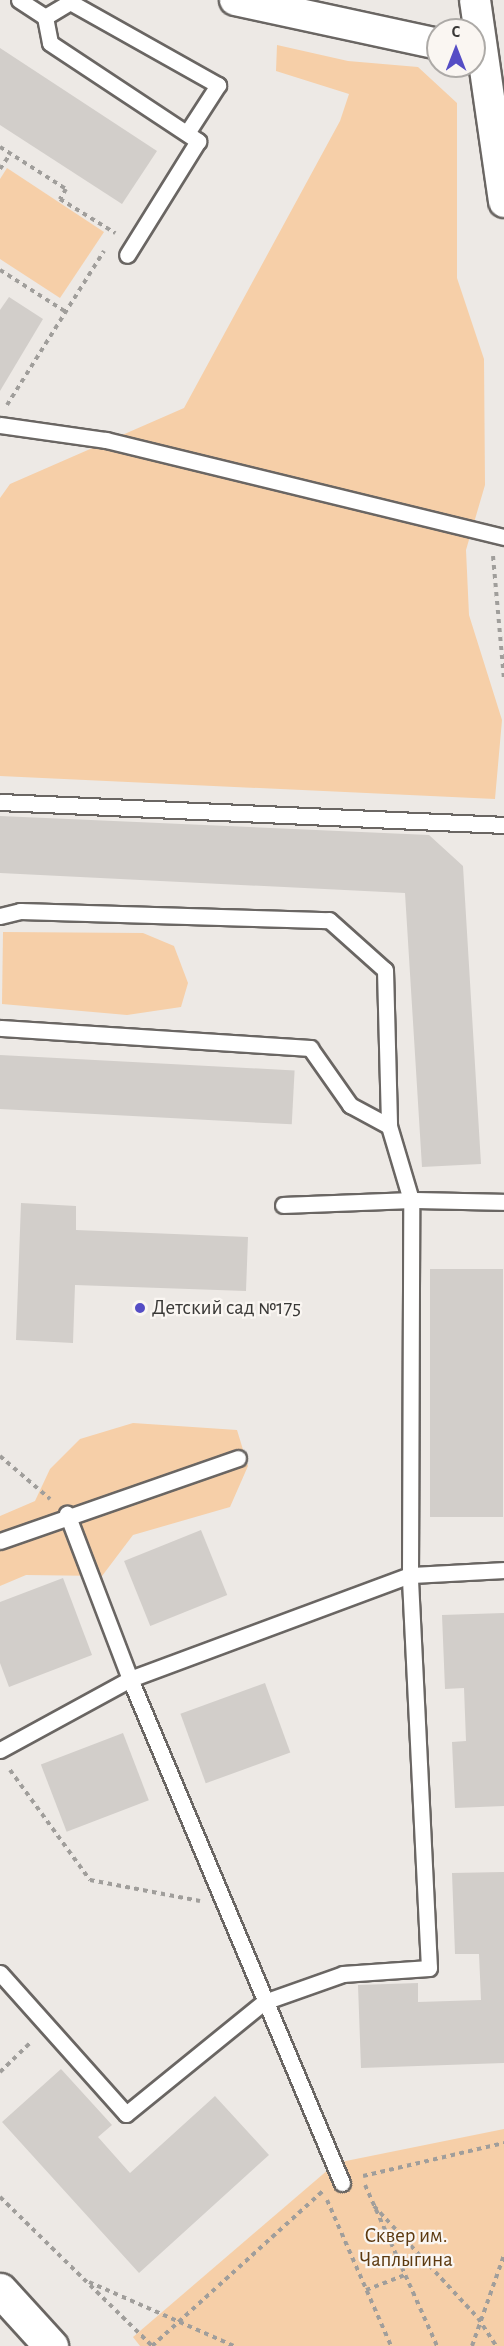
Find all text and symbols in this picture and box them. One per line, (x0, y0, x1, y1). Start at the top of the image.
north arrow (426, 18, 486, 78)
text: С (452, 24, 460, 40)
place label: Детский сад №175 (152, 1295, 301, 1321)
marker: Детский сад №175 (133, 1301, 147, 1315)
park label: Сквер им. Чаплыгина (359, 2223, 453, 2273)

